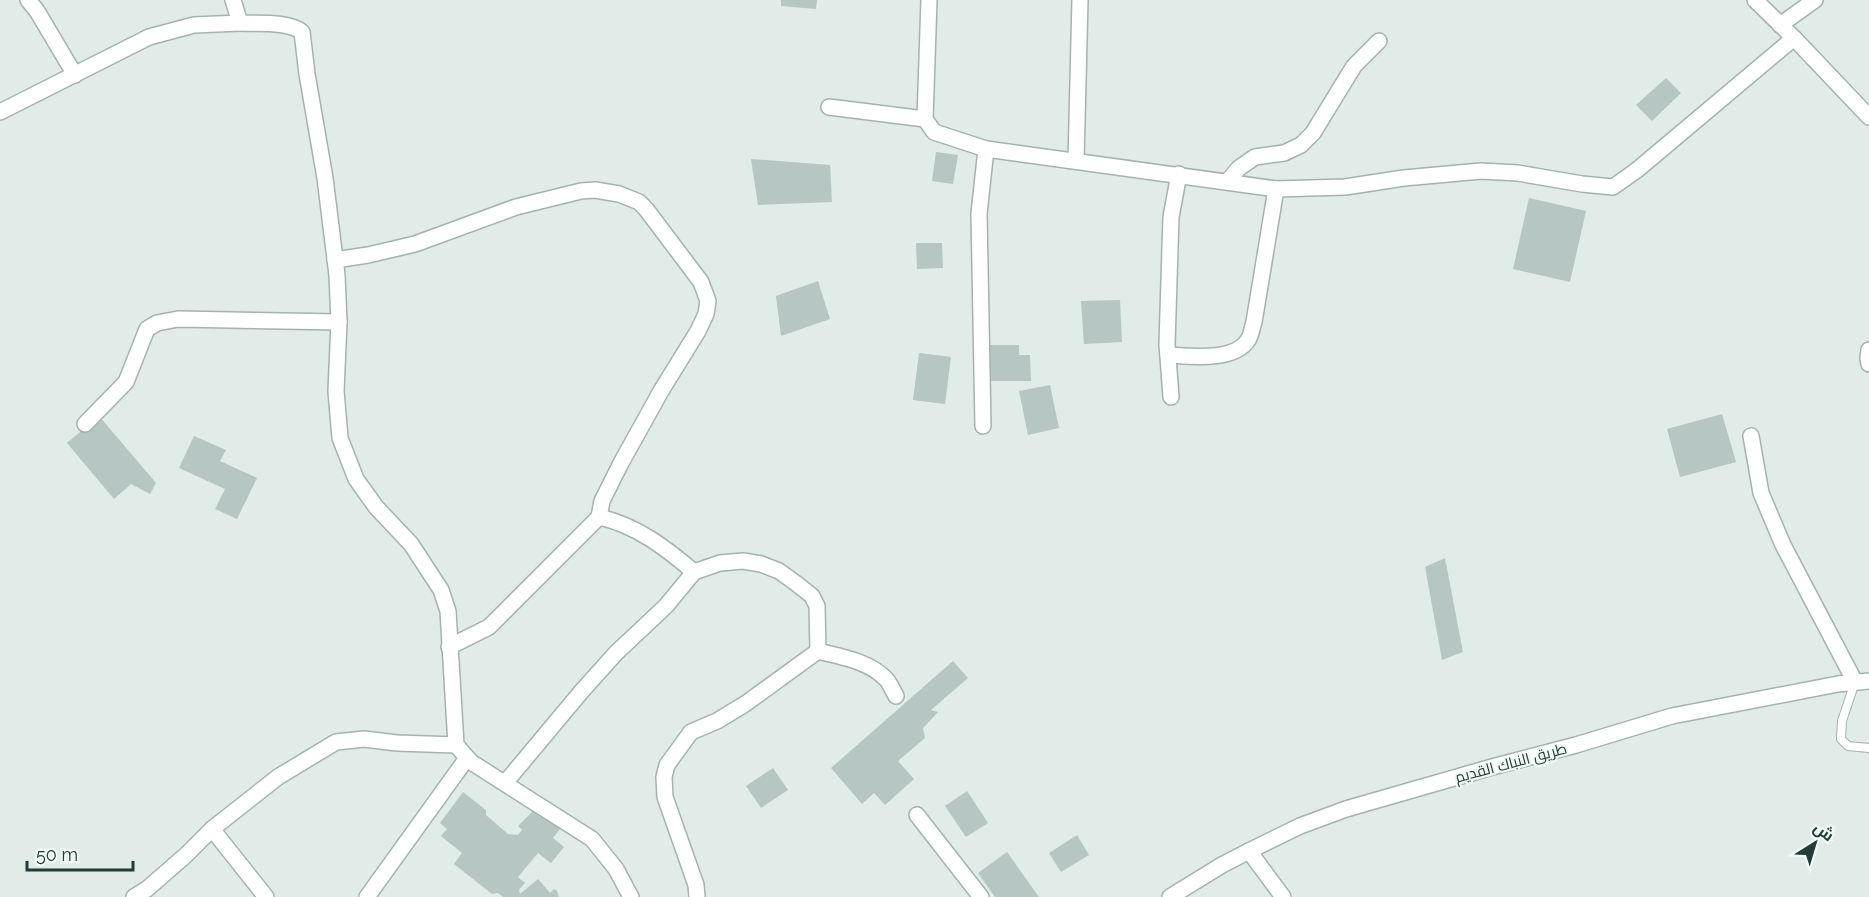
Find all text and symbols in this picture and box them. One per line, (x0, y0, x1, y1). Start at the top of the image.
street label: طريق النباك القديم (1453, 739, 1569, 788)
north arrow (1785, 813, 1845, 873)
text: ش (1810, 818, 1838, 845)
scale bar (27, 834, 134, 872)
text: 50 m (36, 844, 78, 865)

